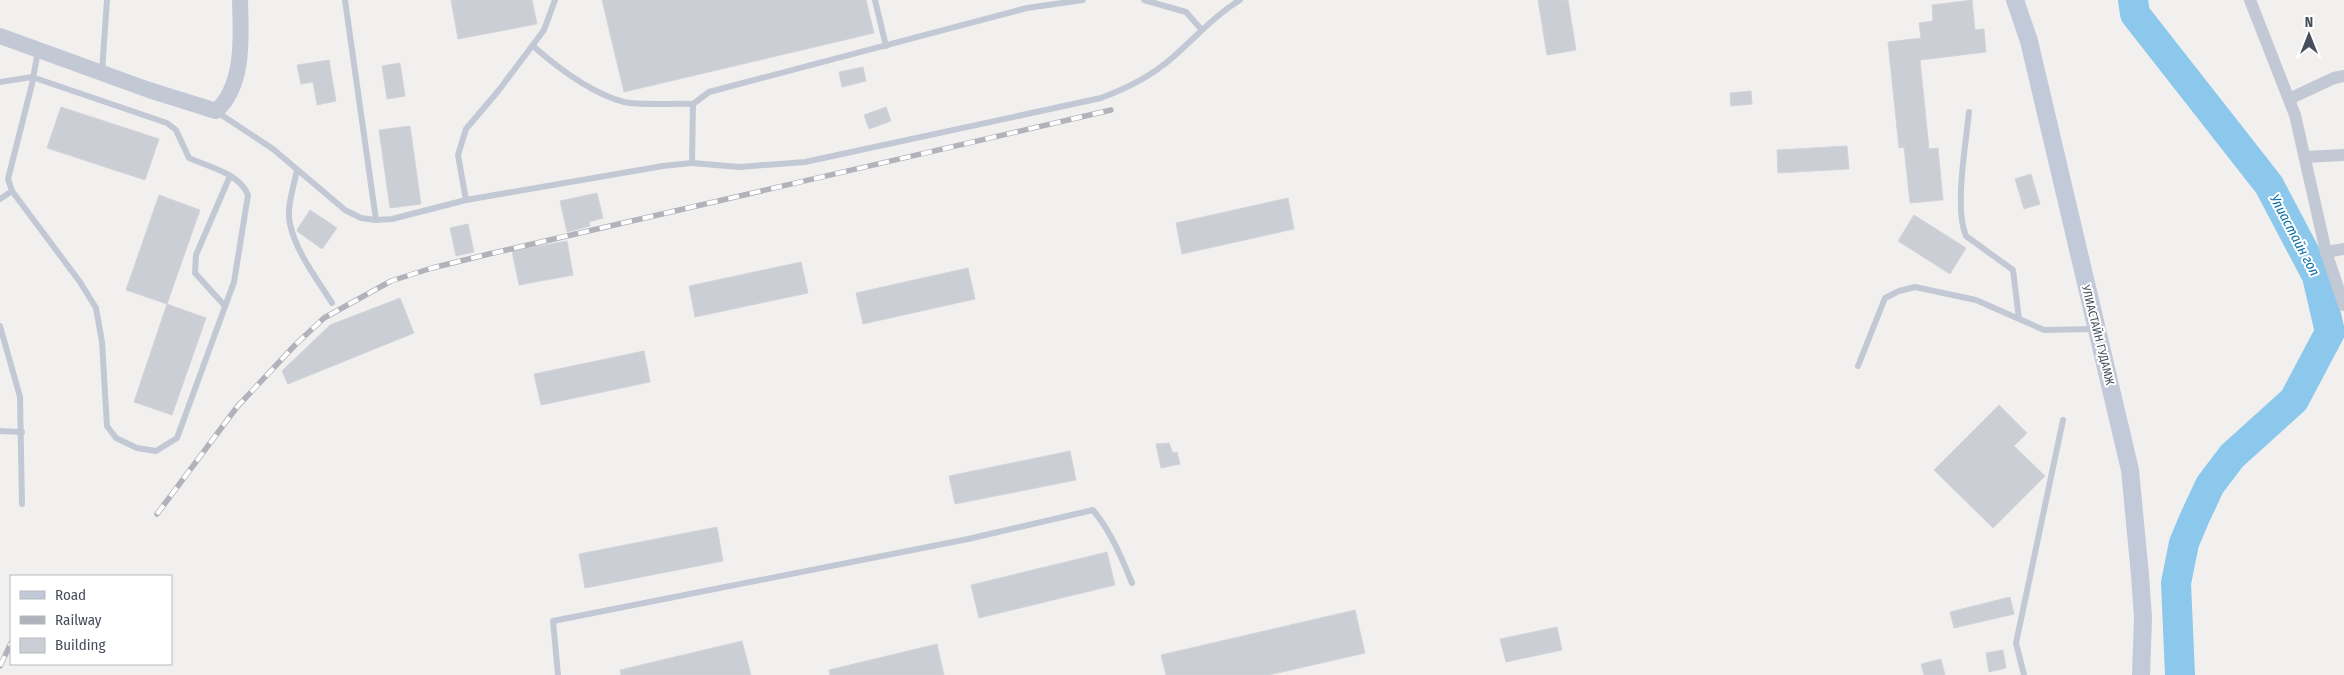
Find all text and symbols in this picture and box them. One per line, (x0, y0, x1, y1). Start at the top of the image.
north arrow (2284, 10, 2334, 60)
text: N (2305, 14, 2313, 31)
water label: Улиастайн гол (2266, 192, 2323, 279)
street label: УЛИАСТАЙН ГУДАМЖ (2079, 282, 2118, 386)
legend (10, 575, 172, 665)
text: Road (55, 586, 86, 604)
text: Railway (55, 611, 102, 629)
text: Building (55, 636, 106, 654)

